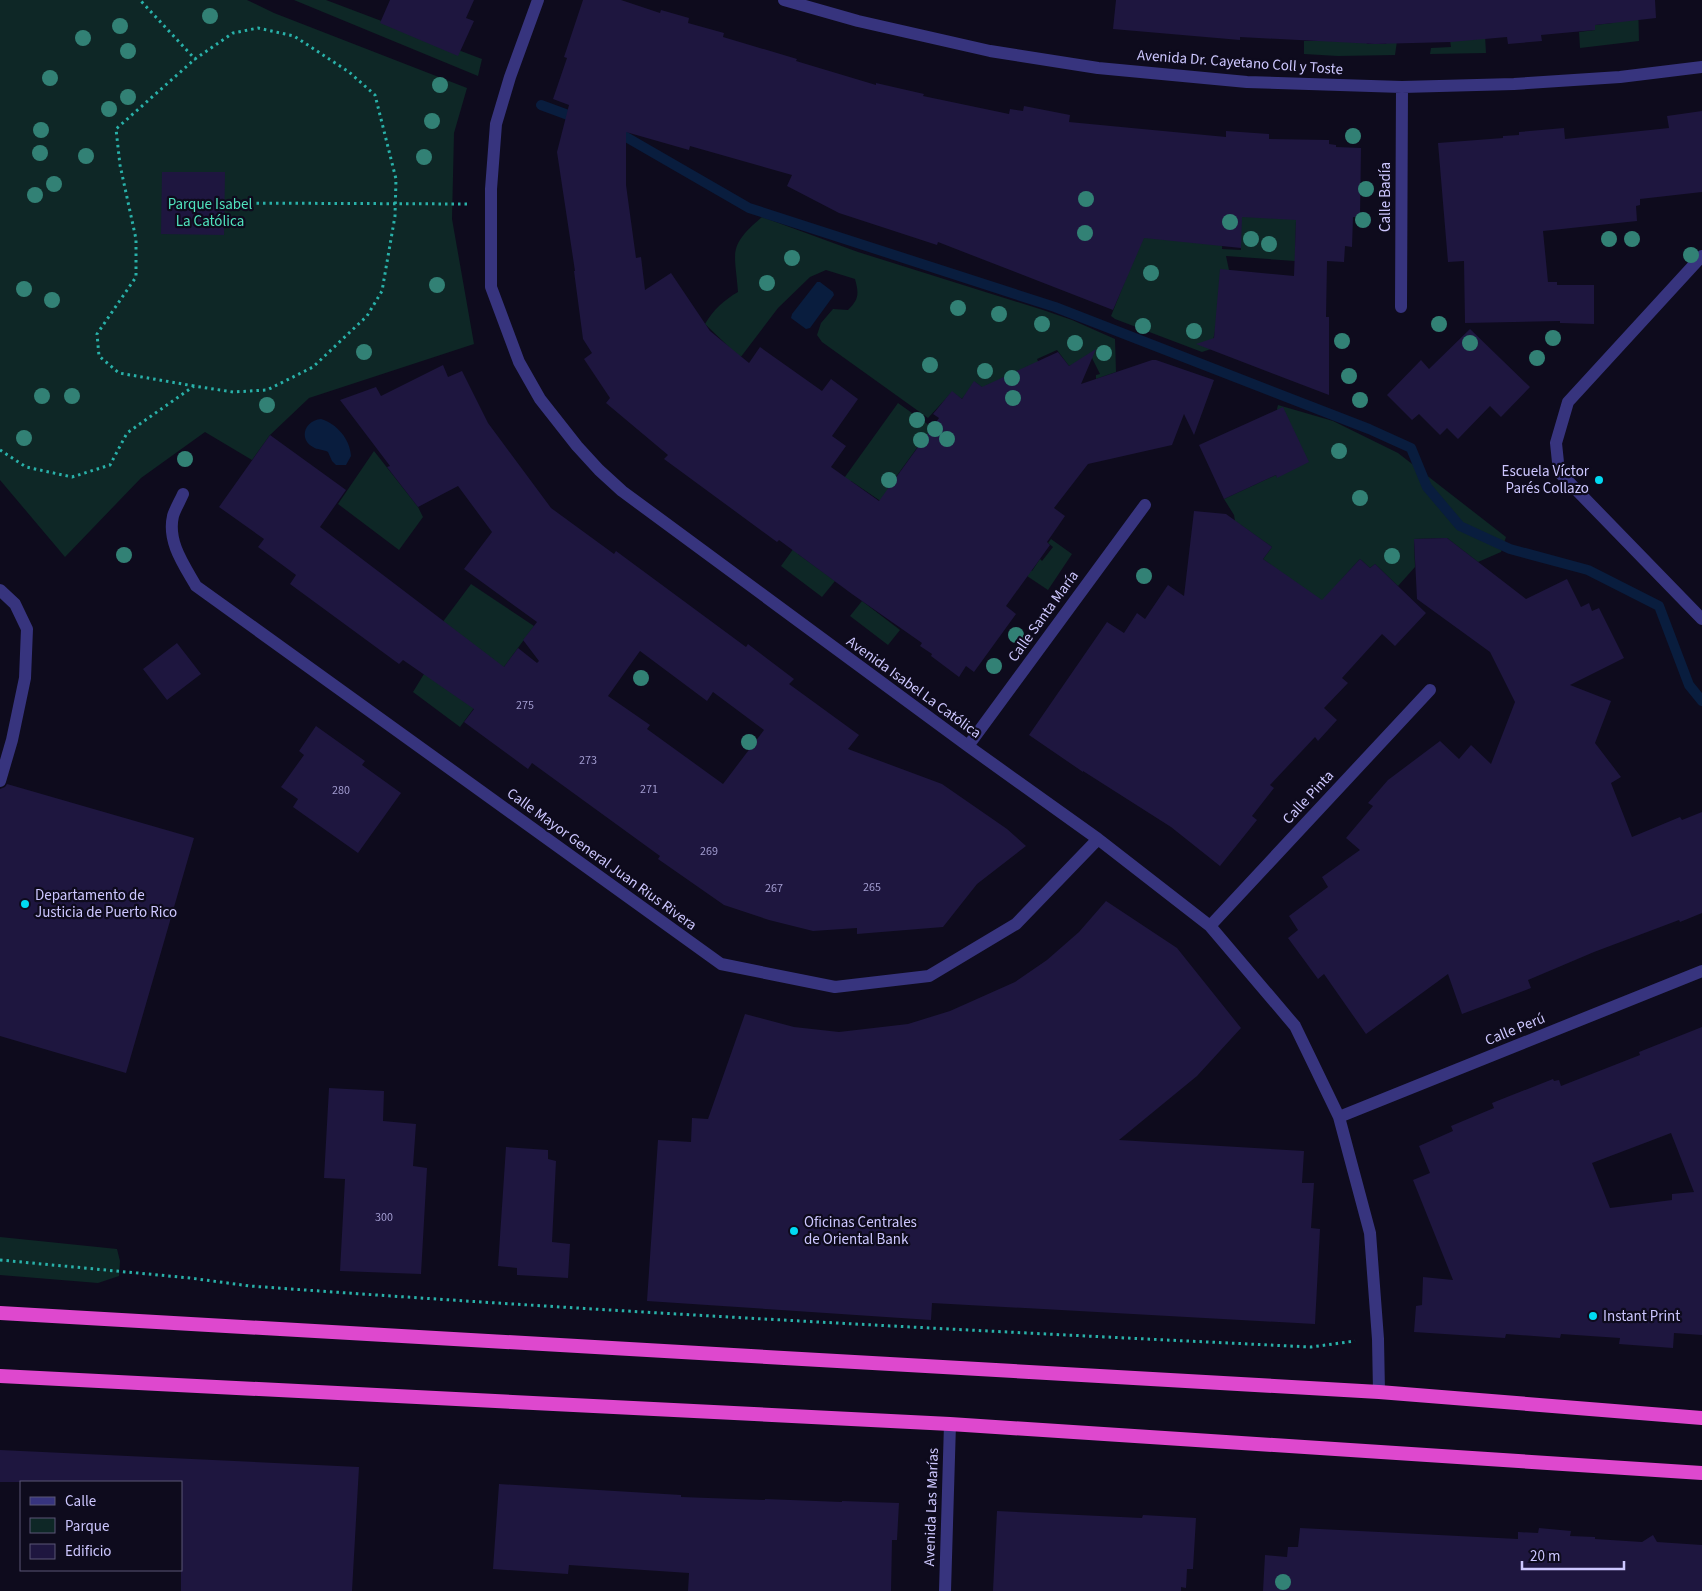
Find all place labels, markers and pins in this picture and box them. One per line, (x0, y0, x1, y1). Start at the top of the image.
place label: Escuela Víctor Parés Collazo (1501, 461, 1590, 499)
marker: Escuela Víctor Parés Collazo (1593, 474, 1605, 486)
place label: Departamento de Justicia de Puerto Rico (35, 885, 177, 923)
marker: Departamento de Justicia de Puerto Rico (19, 898, 31, 910)
place label: Oficinas Centrales de Oriental Bank (804, 1212, 917, 1250)
marker: Oficinas Centrales de Oriental Bank (788, 1225, 800, 1237)
place label: Instant Print (1603, 1306, 1680, 1327)
marker: Instant Print (1587, 1310, 1599, 1322)

